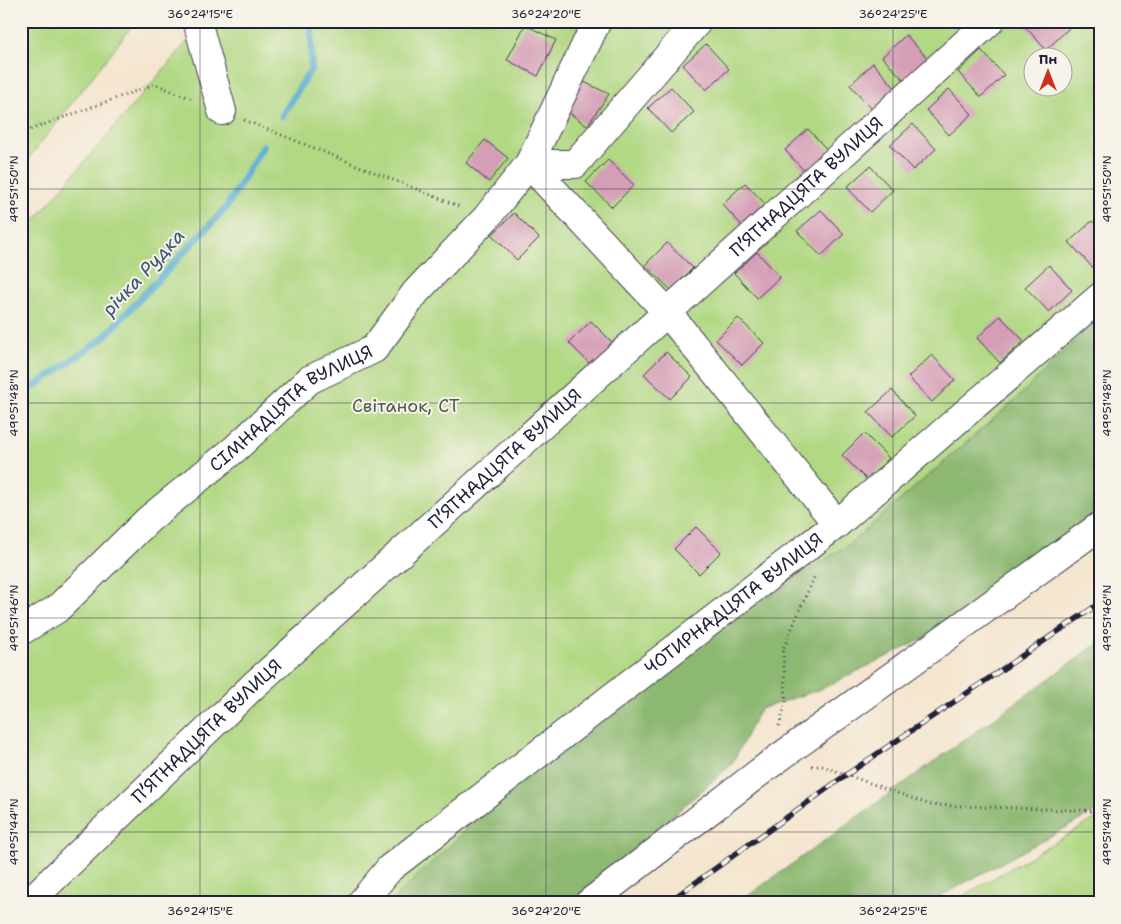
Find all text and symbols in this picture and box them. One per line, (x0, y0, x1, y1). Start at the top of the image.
text: 36°24'15"E (167, 6, 233, 22)
text: 36°24'20"E (511, 6, 581, 22)
text: 36°24'25"E (858, 6, 928, 22)
north arrow (1024, 48, 1074, 98)
text: Пн (1039, 50, 1057, 68)
street label: П’ЯТНАДЦЯТА ВУЛИЦЯ (725, 111, 888, 262)
text: 49°51'50"N (6, 155, 22, 223)
text: 49°51'50"N (1099, 155, 1115, 223)
water label: річка Рудка (96, 224, 190, 322)
street label: СІМНАДЦЯТА ВУЛИЦЯ (204, 339, 377, 477)
text: 49°51'48"N (6, 369, 22, 437)
text: 49°51'48"N (1099, 369, 1115, 437)
street label: П’ЯТНАДЦЯТА ВУЛИЦЯ (423, 383, 587, 534)
park label: Світанок, СТ (352, 394, 460, 418)
street label: ЧОТИРНАДЦЯТА ВУЛИЦЯ (640, 527, 828, 680)
text: 49°51'46"N (6, 585, 22, 651)
text: 49°51'46"N (1099, 585, 1115, 651)
street label: П’ЯТНАДЦЯТА ВУЛИЦЯ (127, 654, 287, 808)
text: 49°51'44"N (6, 798, 22, 866)
text: 49°51'44"N (1099, 798, 1115, 866)
text: 36°24'15"E (167, 903, 233, 919)
text: 36°24'20"E (511, 903, 581, 919)
text: 36°24'25"E (858, 903, 928, 919)

